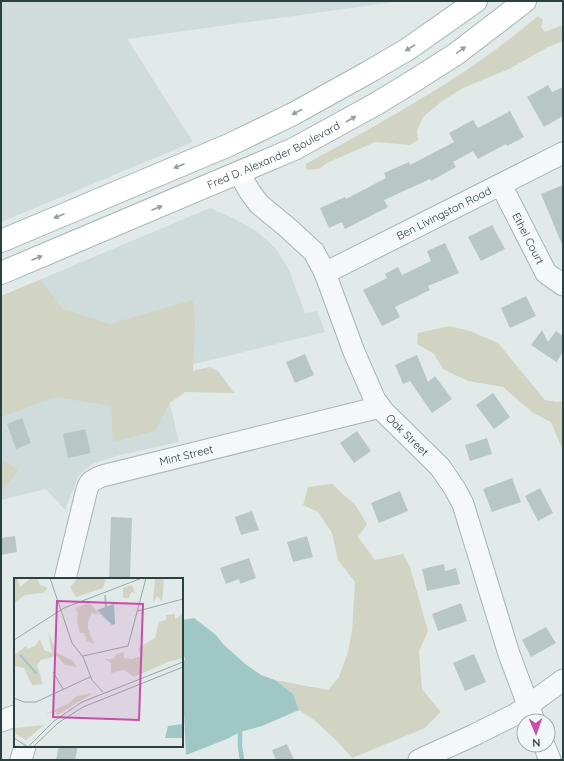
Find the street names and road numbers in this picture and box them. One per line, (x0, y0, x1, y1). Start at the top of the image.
street label: Fred D. Alexander Boulevard (205, 118, 342, 192)
street label: Ben Livingston Road (394, 183, 494, 243)
street label: Ethel Court (509, 210, 547, 267)
street label: Oak Street (383, 411, 432, 459)
street label: Mint Street (158, 442, 215, 469)

